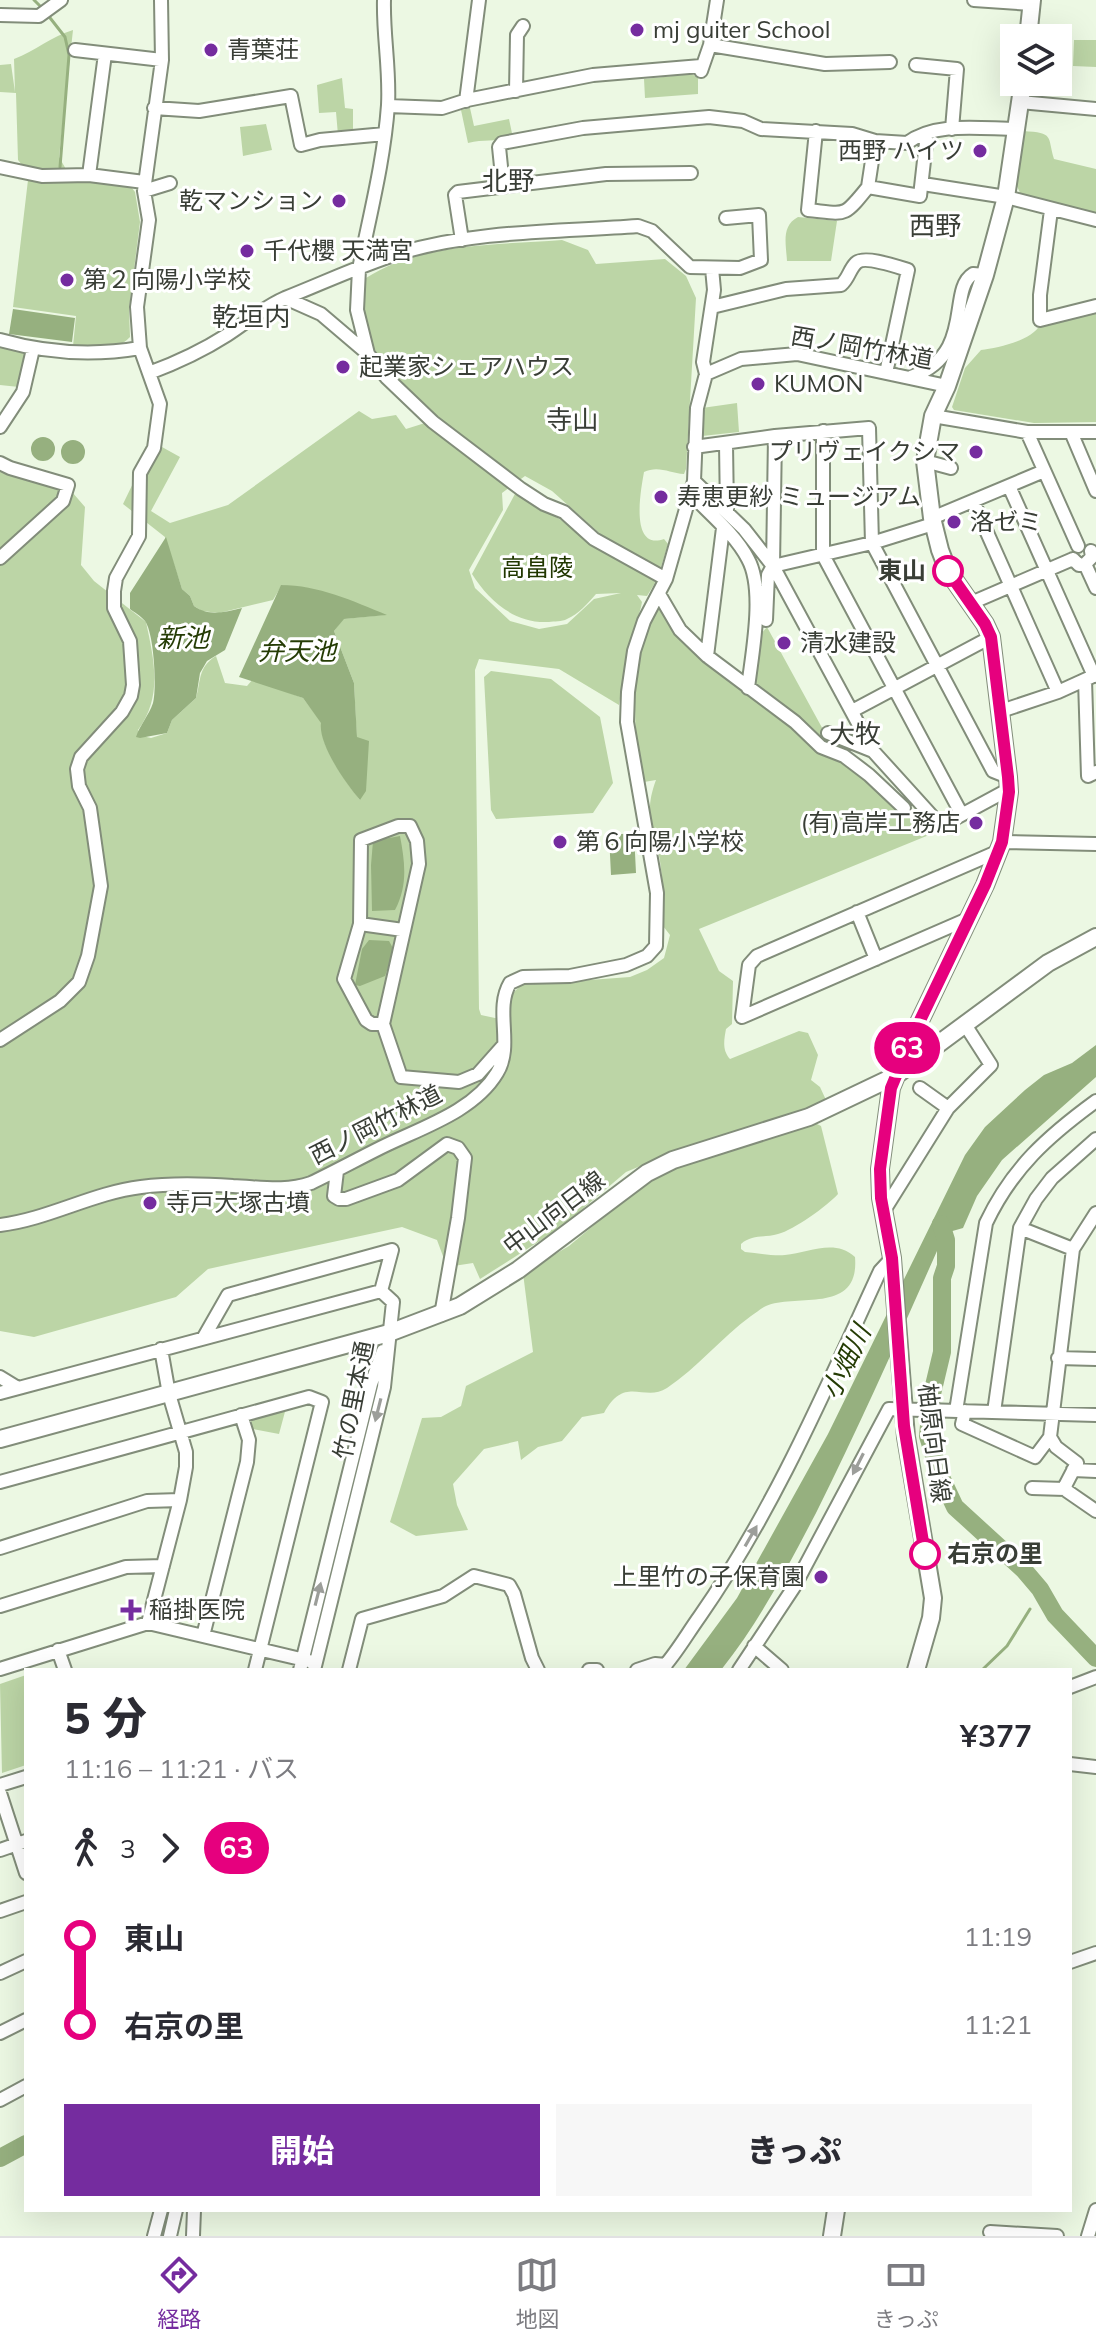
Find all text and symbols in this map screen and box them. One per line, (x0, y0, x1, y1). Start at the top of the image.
place label: mj guiter School (653, 14, 830, 44)
marker: mj guiter School (628, 21, 646, 39)
map controls (1000, 24, 1072, 96)
button: layers (1000, 24, 1072, 96)
place label: 青葉荘 (227, 34, 299, 64)
marker: 青葉荘 (202, 41, 220, 59)
place label: 西野 ハイツ (838, 135, 964, 165)
marker: 西野 ハイツ (971, 142, 989, 160)
district label: 北野 (482, 164, 534, 197)
place label: 乾マンション (179, 185, 323, 215)
marker: 乾マンション (330, 192, 348, 210)
district label: 西野 (909, 209, 961, 242)
place label: 千代櫻 天満宮 (263, 235, 413, 265)
marker: 千代櫻 天満宮 (238, 242, 256, 260)
place label: 第２向陽小学校 (83, 264, 251, 294)
marker: 第２向陽小学校 (58, 271, 76, 289)
district label: 乾垣内 (212, 300, 290, 333)
street label: 西ノ岡竹林道 (789, 320, 936, 374)
place label: 起業家シェアハウス (359, 351, 574, 381)
marker: 起業家シェアハウス (334, 358, 352, 376)
place label: KUMON (774, 368, 864, 398)
marker: KUMON (749, 375, 767, 393)
district label: 寺山 (546, 403, 598, 436)
place label: プリヴェイクシマ (768, 436, 960, 466)
marker: プリヴェイクシマ (967, 443, 985, 461)
place label: 寿恵更紗 ミュージアム (677, 481, 921, 511)
marker: 寿恵更紗 ミュージアム (652, 488, 670, 506)
place label: 洛ゼミ (970, 506, 1042, 536)
marker: 洛ゼミ (945, 513, 963, 531)
park label: 高畠陵 (501, 552, 573, 582)
place label: 東山 (878, 555, 926, 585)
marker: 東山 (933, 556, 963, 586)
water label: 新池 (157, 621, 212, 654)
place label: 清水建設 (800, 627, 896, 657)
water label: 弁天池 (258, 634, 339, 667)
marker: 清水建設 (775, 634, 793, 652)
district label: 大牧 (829, 717, 881, 750)
place label: (有)高岸工務店 (801, 807, 960, 837)
marker: (有)高岸工務店 (967, 814, 985, 832)
place label: 第６向陽小学校 (576, 826, 744, 856)
marker: 第６向陽小学校 (551, 833, 569, 851)
line badge: 63 (871, 1022, 943, 1074)
text: 63 (890, 1030, 924, 1065)
street label: 西ノ岡竹林道 (305, 1078, 447, 1170)
street label: 中山向日線 (496, 1164, 610, 1260)
place label: 寺戸大塚古墳 (166, 1187, 310, 1217)
marker: 寺戸大塚古墳 (141, 1194, 159, 1212)
water label: 小畑川 (814, 1317, 879, 1404)
street label: 竹の里本通 (327, 1338, 379, 1462)
street label: 柚原向日線 (913, 1381, 957, 1504)
one-way arrow (371, 1398, 384, 1423)
one-way arrow (851, 1453, 864, 1476)
one-way arrow (744, 1525, 758, 1547)
place label: 右京の里 (947, 1538, 1043, 1568)
marker: 右京の里 (910, 1539, 940, 1569)
place label: 上里竹の子保育園 (613, 1561, 805, 1591)
marker: 上里竹の子保育園 (812, 1568, 830, 1586)
one-way arrow (313, 1582, 325, 1607)
place label: 稲掛医院 (149, 1594, 245, 1624)
marker: 稲掛医院 (120, 1599, 142, 1621)
text: 5 分 (64, 1690, 147, 1745)
text: ¥377 (960, 1717, 1032, 1755)
text: 11:16 – 11:21 · バス (64, 1752, 299, 1785)
icon: walk (64, 1826, 108, 1870)
icon: forward (148, 1826, 192, 1870)
text: 63 (220, 1830, 253, 1865)
text: 3 (120, 1832, 136, 1865)
text: 東山 (124, 1919, 184, 1957)
text: 11:19 (964, 1920, 1032, 1953)
text: 右京の里 (124, 2007, 244, 2045)
text: 11:21 (964, 2008, 1032, 2041)
button: 開始 (64, 2104, 540, 2196)
button: きっぷ (556, 2104, 1032, 2196)
tab: 経路 (157, 2253, 201, 2333)
tab: 地図 (515, 2253, 559, 2333)
tab: きっぷ (874, 2253, 939, 2333)

